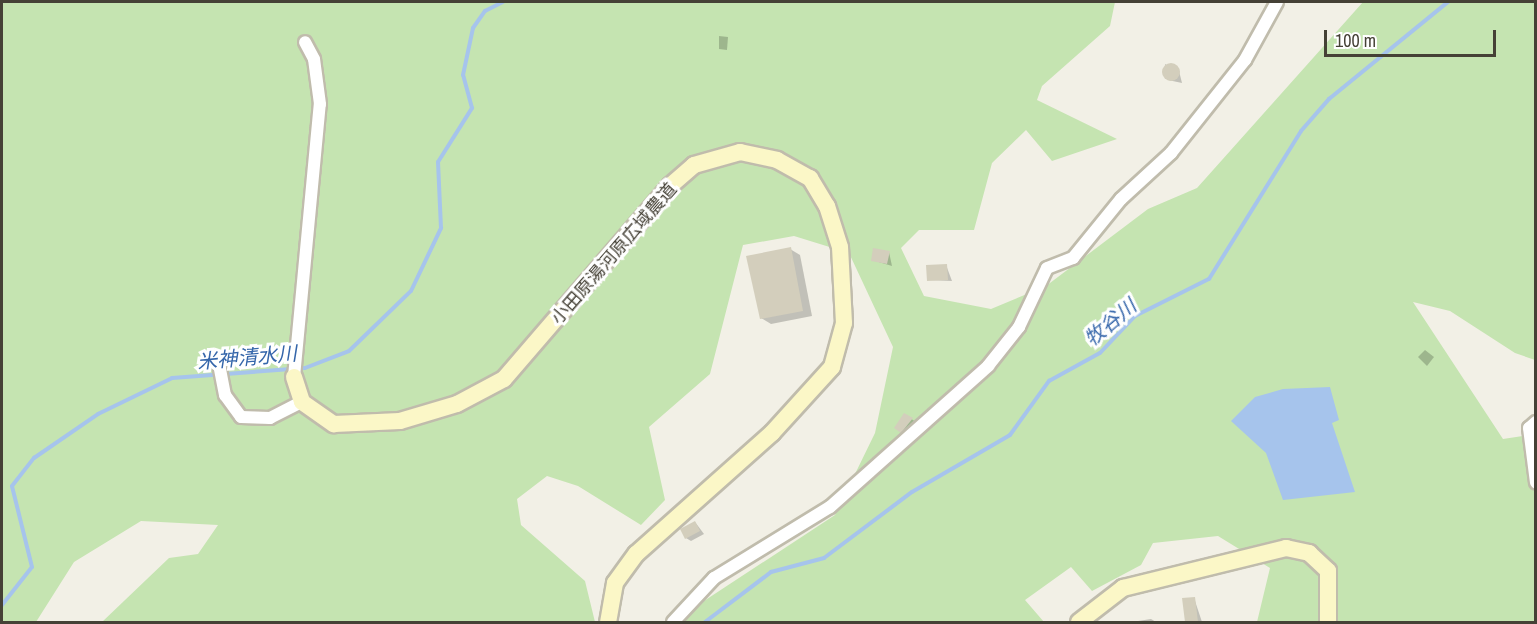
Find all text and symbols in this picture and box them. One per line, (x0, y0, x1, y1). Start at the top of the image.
scale bar (1327, 18, 1500, 56)
text: 100 m (1335, 28, 1376, 53)
street label: 小田原湯河原広域農道 (547, 179, 681, 329)
water label: 牧谷川 (1079, 294, 1141, 350)
water label: 米神清水川 (196, 341, 298, 373)

